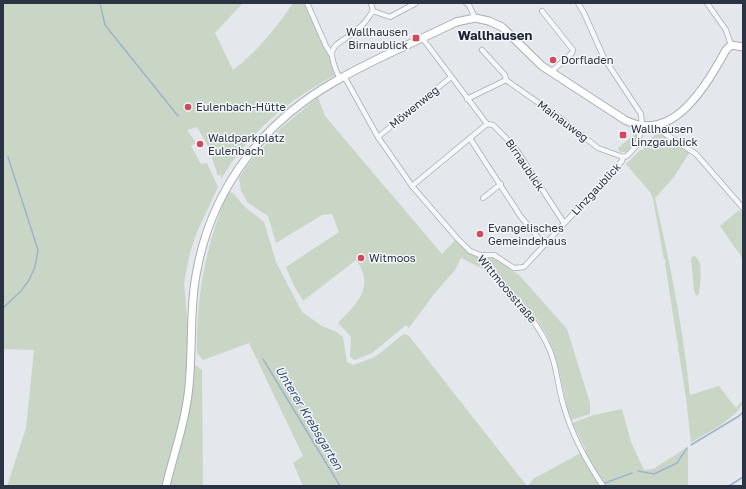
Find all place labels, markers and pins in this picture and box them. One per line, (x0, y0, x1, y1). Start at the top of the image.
place label: Wallhausen Birnaublick (346, 25, 408, 51)
marker: Wallhausen Birnaublick (411, 33, 421, 43)
place label: Dorfladen (561, 53, 613, 66)
marker: Dorfladen (548, 55, 558, 65)
place label: Eulenbach-Hütte (196, 100, 286, 113)
marker: Eulenbach-Hütte (183, 102, 193, 112)
place label: Wallhausen Linzgaublick (631, 122, 698, 148)
marker: Wallhausen Linzgaublick (618, 130, 628, 140)
place label: Waldparkplatz Eulenbach (208, 131, 285, 157)
marker: Waldparkplatz Eulenbach (195, 139, 205, 149)
place label: Evangelisches Gemeindehaus (488, 221, 567, 247)
marker: Evangelisches Gemeindehaus (475, 229, 485, 239)
place label: Witmoos (369, 251, 416, 264)
marker: Witmoos (356, 253, 366, 263)

